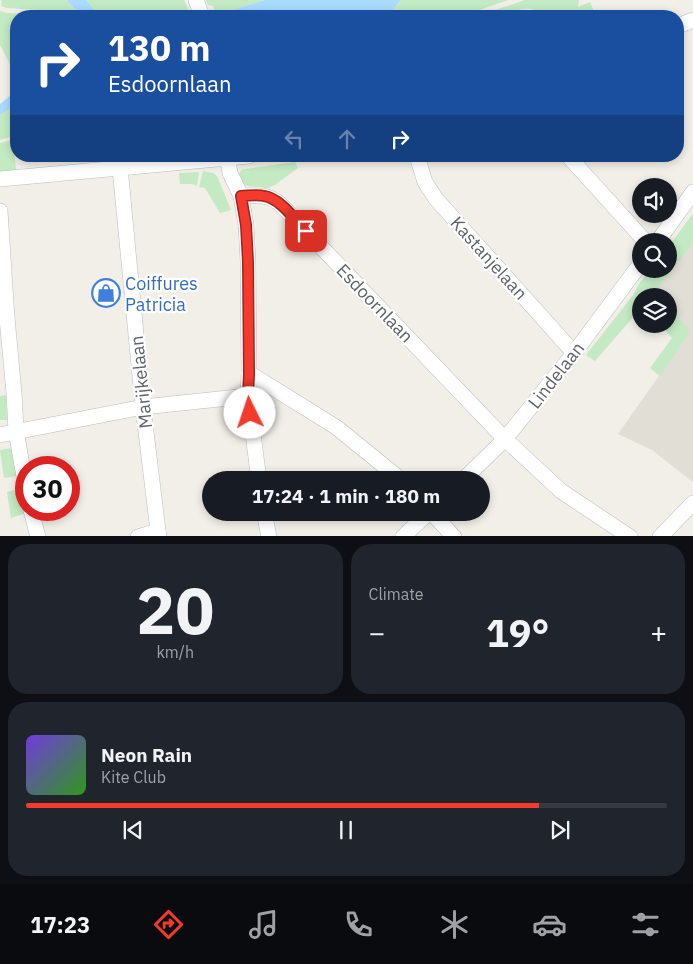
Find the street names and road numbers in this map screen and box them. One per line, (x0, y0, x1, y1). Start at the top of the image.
street label: Kastanjelaan (446, 212, 532, 304)
street label: Esdoornlaan (332, 259, 418, 347)
street label: Marijkelaan (125, 334, 157, 430)
street label: Lindelaan (523, 337, 589, 413)

